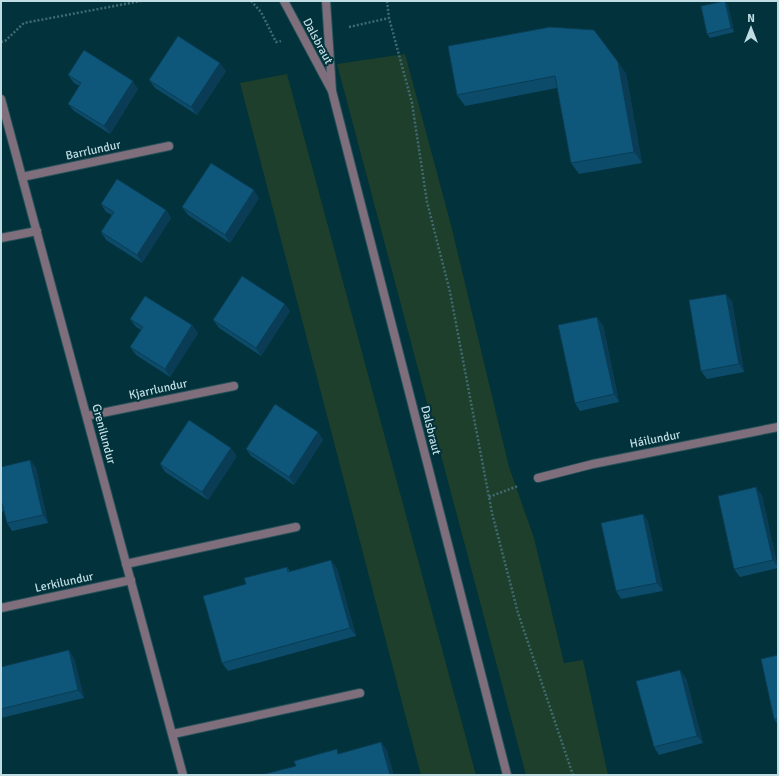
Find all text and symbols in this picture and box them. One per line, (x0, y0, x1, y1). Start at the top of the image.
north arrow (731, 8, 771, 48)
text: N (747, 12, 755, 25)
street label: Dalsbraut (299, 16, 336, 67)
street label: Barrlundur (64, 137, 123, 164)
street label: Kjarrlundur (128, 376, 189, 403)
street label: Grenilundur (88, 402, 119, 466)
street label: Dalsbraut (417, 404, 444, 456)
street label: Háilundur (628, 427, 682, 452)
street label: Lerkilundur (33, 569, 95, 596)

